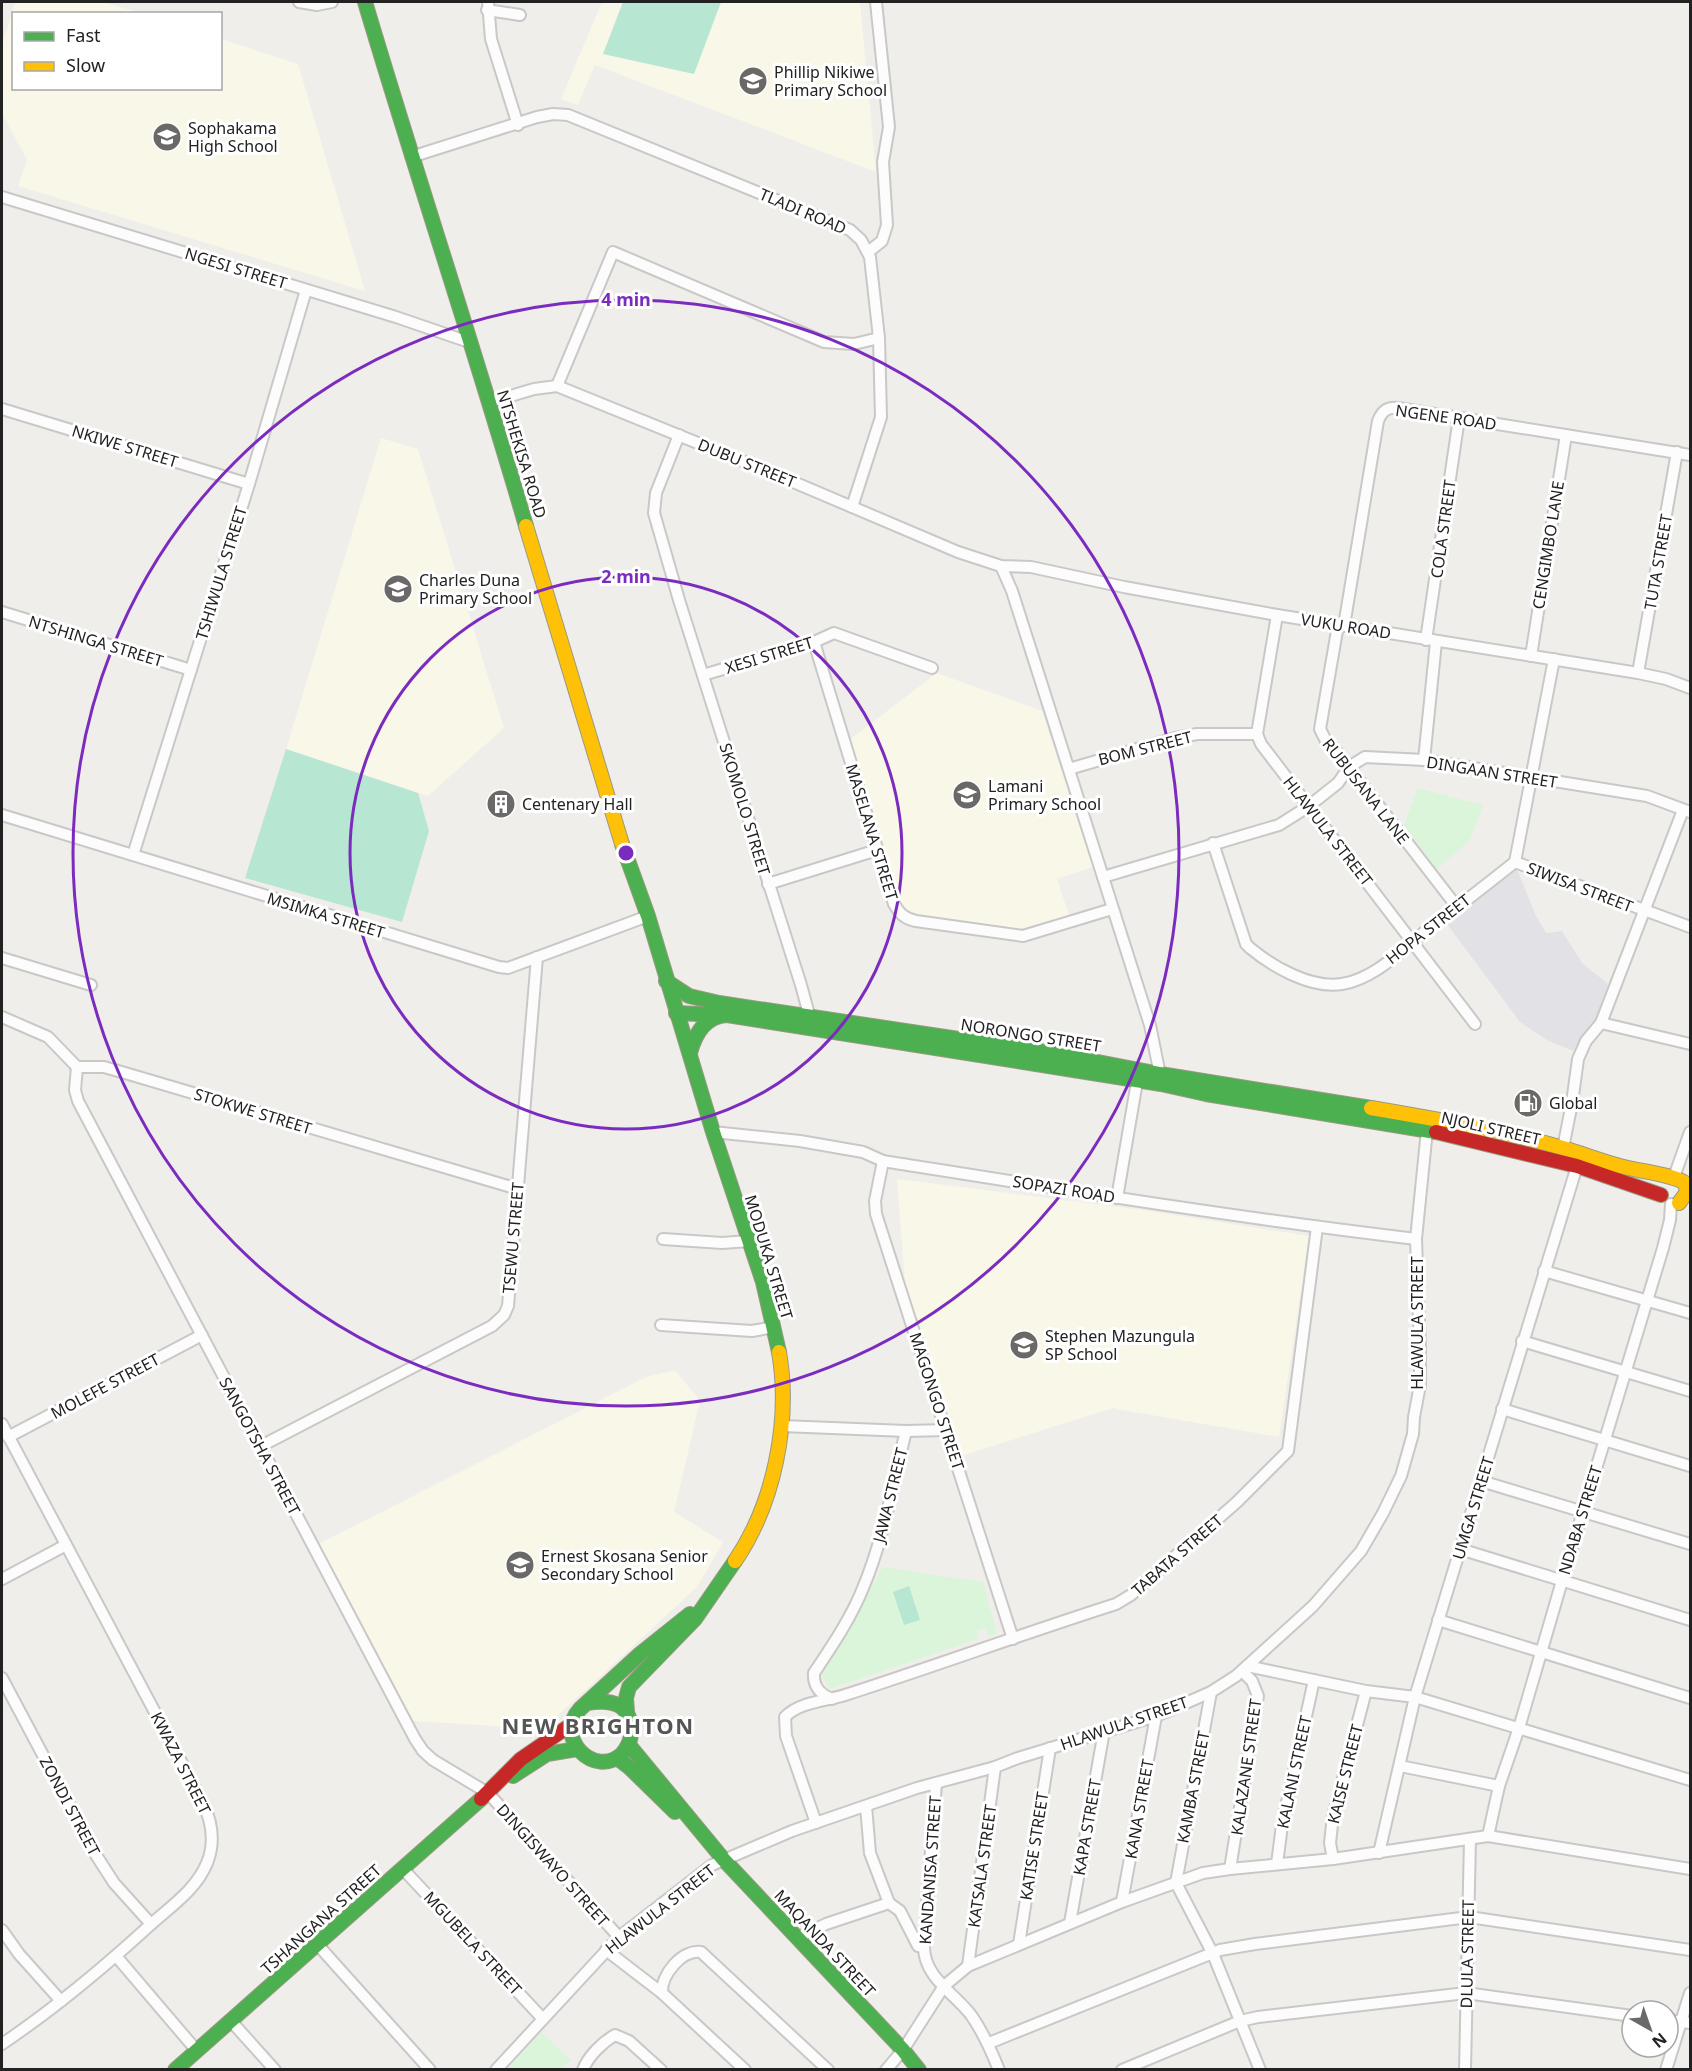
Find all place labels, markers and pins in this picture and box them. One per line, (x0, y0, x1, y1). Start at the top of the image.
place label: Phillip Nikiwe Primary School (774, 61, 887, 101)
school or university icon: Phillip Nikiwe Primary School (737, 65, 769, 97)
place label: Sophakama High School (188, 117, 278, 157)
school or university icon: Sophakama High School (151, 121, 183, 153)
place label: Charles Duna Primary School (419, 569, 532, 609)
school or university icon: Charles Duna Primary School (382, 573, 414, 605)
place label: Lamani Primary School (988, 775, 1101, 815)
school or university icon: Lamani Primary School (951, 779, 983, 811)
building icon: Centenary Hall (485, 788, 517, 820)
place label: Centenary Hall (522, 793, 633, 815)
centre of rings (616, 843, 636, 863)
fuel station icon: Global (1512, 1087, 1544, 1119)
place label: Global (1549, 1092, 1597, 1114)
place label: Stephen Mazungula SP School (1045, 1325, 1195, 1365)
school or university icon: Stephen Mazungula SP School (1008, 1329, 1040, 1361)
place label: Ernest Skosana Senior Secondary School (541, 1545, 708, 1585)
school or university icon: Ernest Skosana Senior Secondary School (504, 1549, 536, 1581)

